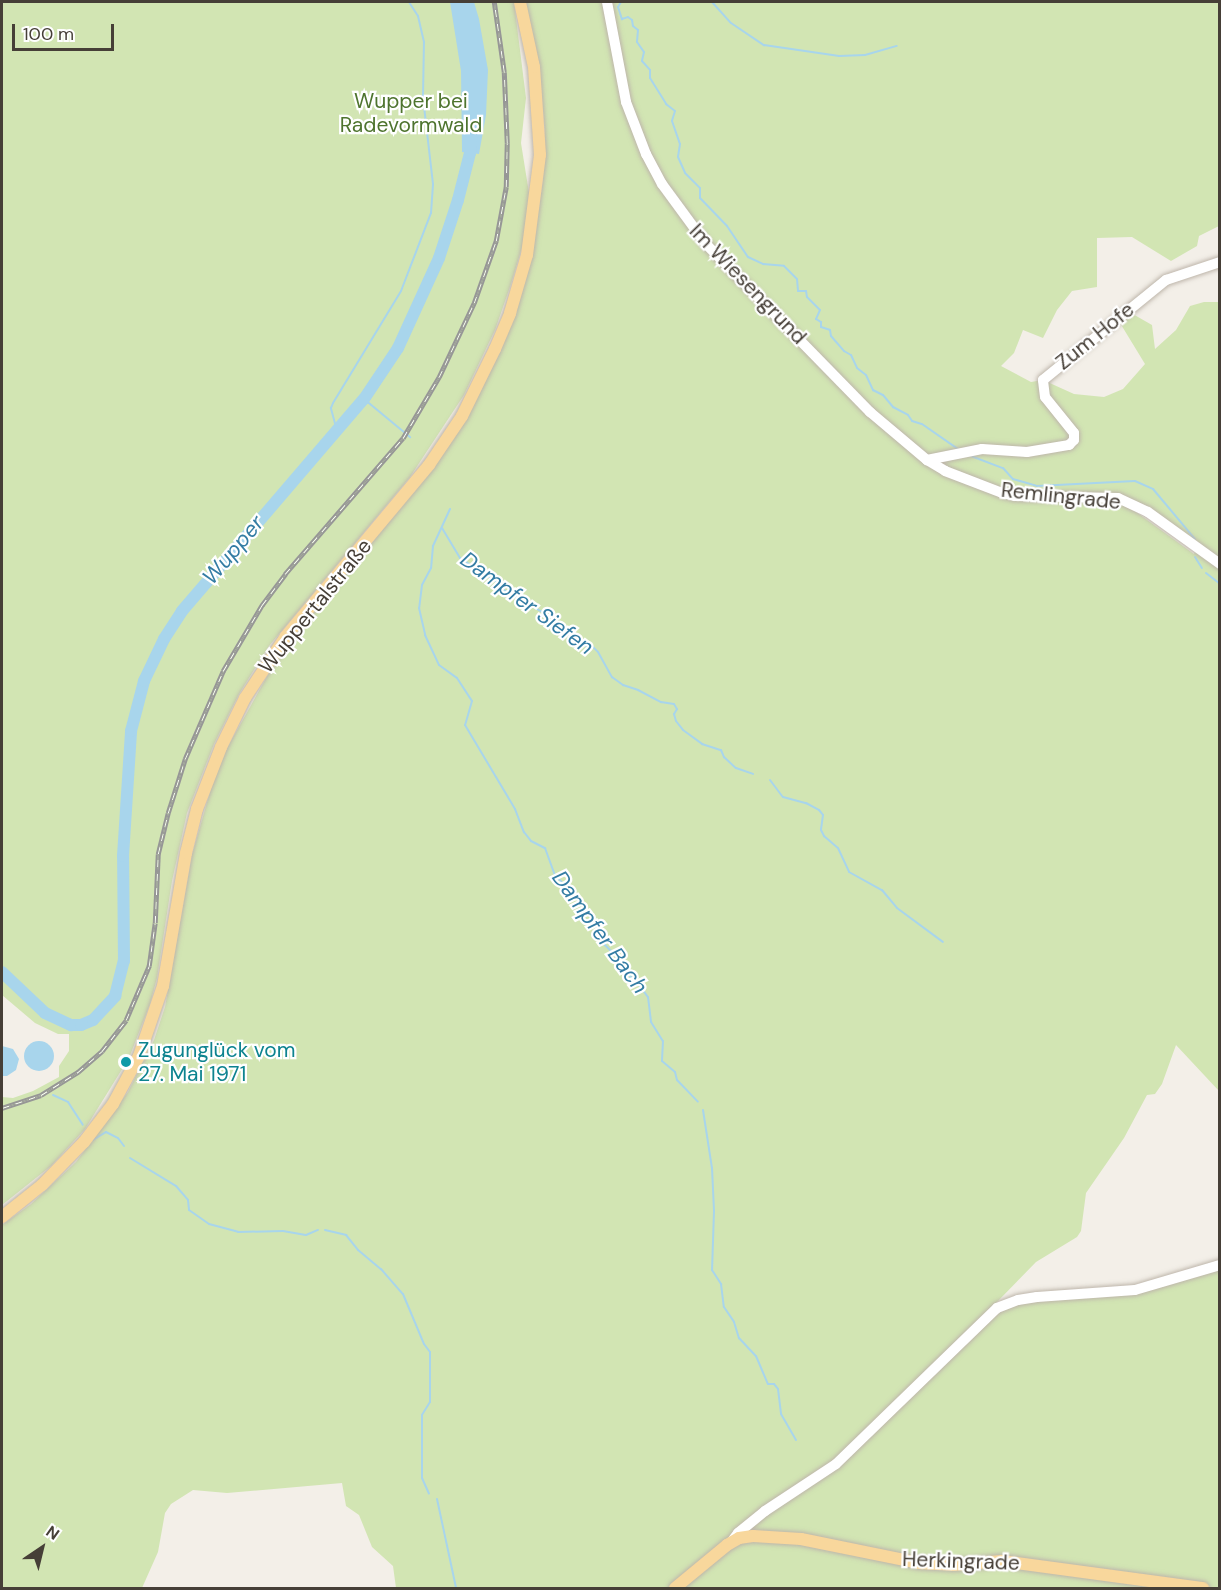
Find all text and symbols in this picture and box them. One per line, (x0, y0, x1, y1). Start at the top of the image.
scale bar (15, 12, 117, 50)
text: 100 m (23, 22, 74, 46)
park label: Wupper bei Radevormwald (340, 88, 482, 138)
street label: Im Wiesengrund (684, 219, 812, 349)
street label: Zum Hofe (1051, 297, 1139, 375)
street label: Remlingrade (1000, 477, 1122, 515)
water label: Wupper (197, 510, 269, 590)
street label: Wuppertalstraße (253, 534, 377, 678)
water label: Dampfer Siefen (455, 546, 599, 660)
water label: Dampfer Bach (547, 865, 653, 999)
place label: Zugunglück vom 27. Mai 1971 (138, 1037, 296, 1087)
marker: Zugunglück vom 27. Mai 1971 (119, 1055, 133, 1069)
north arrow (12, 1518, 72, 1578)
text: N (42, 1521, 63, 1545)
street label: Herkingrade (902, 1546, 1020, 1576)

